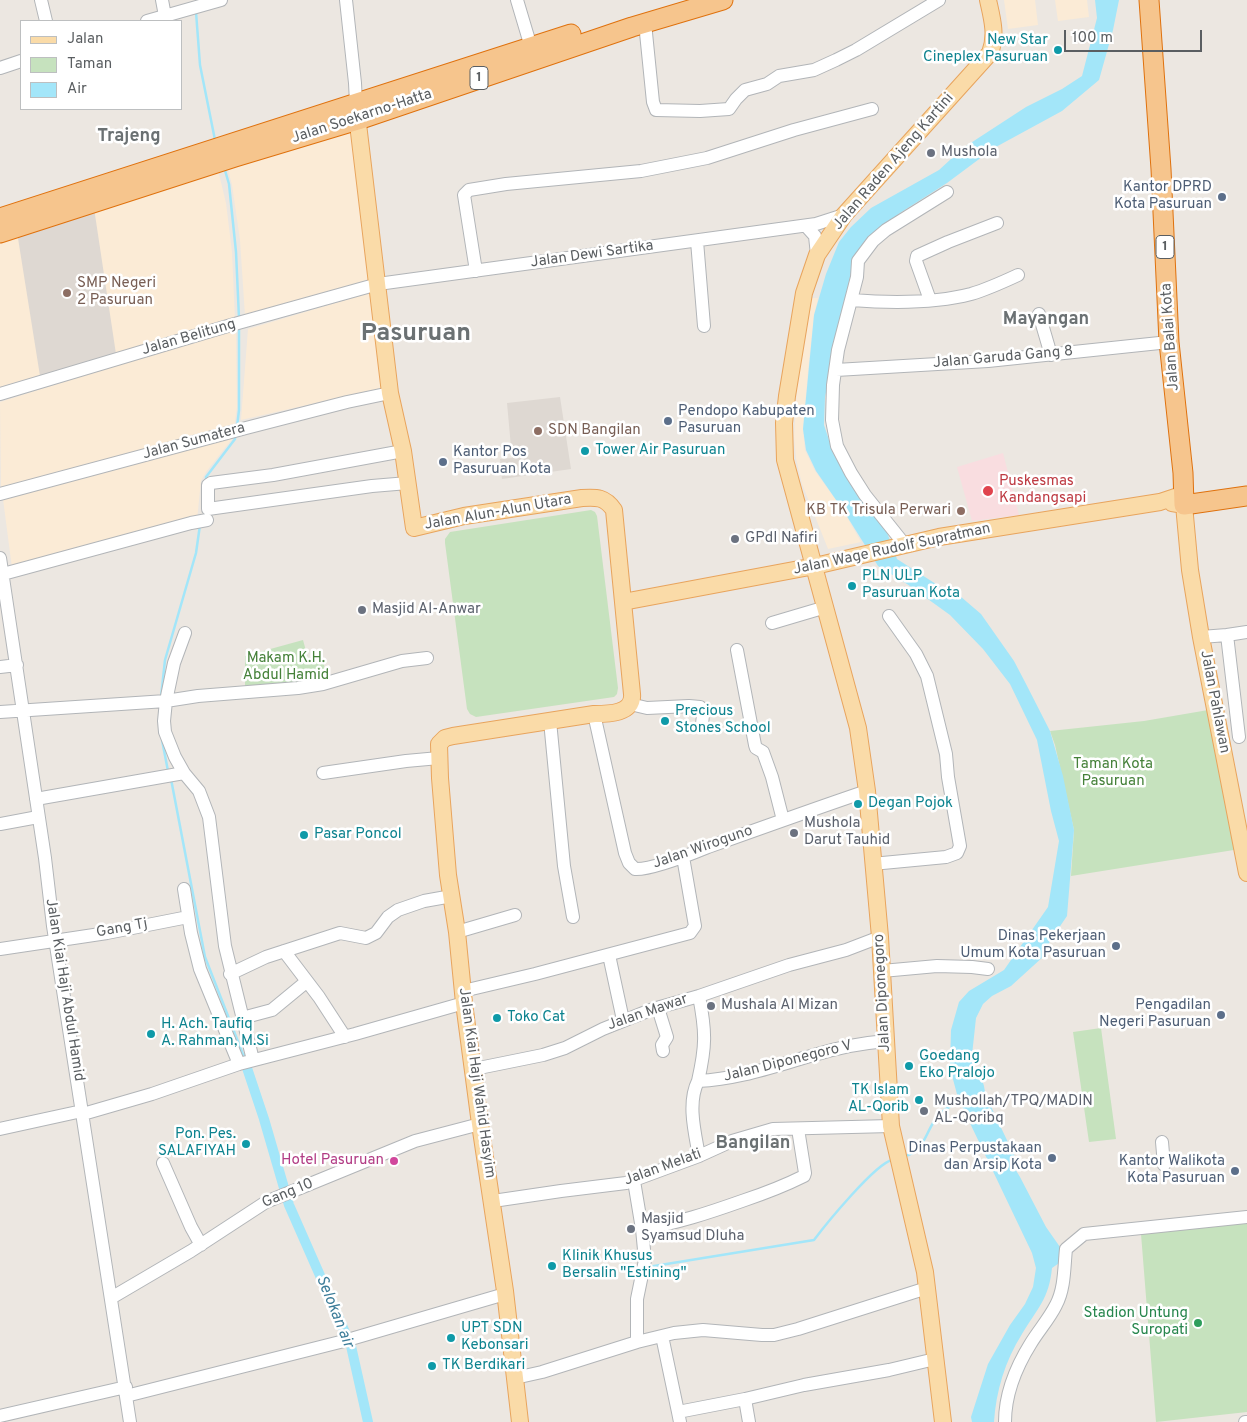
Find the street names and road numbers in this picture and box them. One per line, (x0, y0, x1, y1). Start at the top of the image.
road number: 1 (470, 66, 488, 90)
street label: Jalan Soekarno-Hatta (290, 86, 434, 148)
street label: Jalan Raden Ajeng Kartini (830, 90, 958, 234)
road number: 1 (1156, 236, 1174, 258)
street label: Jalan Dewi Sartika (529, 237, 655, 273)
street label: Jalan Balai Kota (1158, 282, 1184, 392)
street label: Jalan Belitung (140, 316, 238, 360)
street label: Jalan Garuda Gang 8 (932, 343, 1074, 373)
street label: Jalan Sumatera (141, 420, 247, 464)
street label: Jalan Alun-Alun Utara (423, 491, 573, 535)
street label: Jalan Wage Rudolf Supratman (792, 520, 992, 580)
street label: Jalan Pahlawan (1195, 649, 1233, 755)
street label: Jalan Wiroguno (651, 822, 755, 874)
street label: Jalan Kiai Haji Abdul Hamid (41, 897, 87, 1083)
street label: Gang Tj (95, 916, 149, 942)
street label: Jalan Diponegoro (871, 933, 895, 1053)
street label: Jalan Kiai Haji Wahid Hasyim (454, 987, 498, 1179)
street label: Jalan Mawar (605, 991, 691, 1035)
street label: Jalan Diponegoro V (722, 1037, 854, 1087)
street label: Jalan Melati (622, 1146, 704, 1190)
street label: Gang 10 (260, 1175, 316, 1213)

